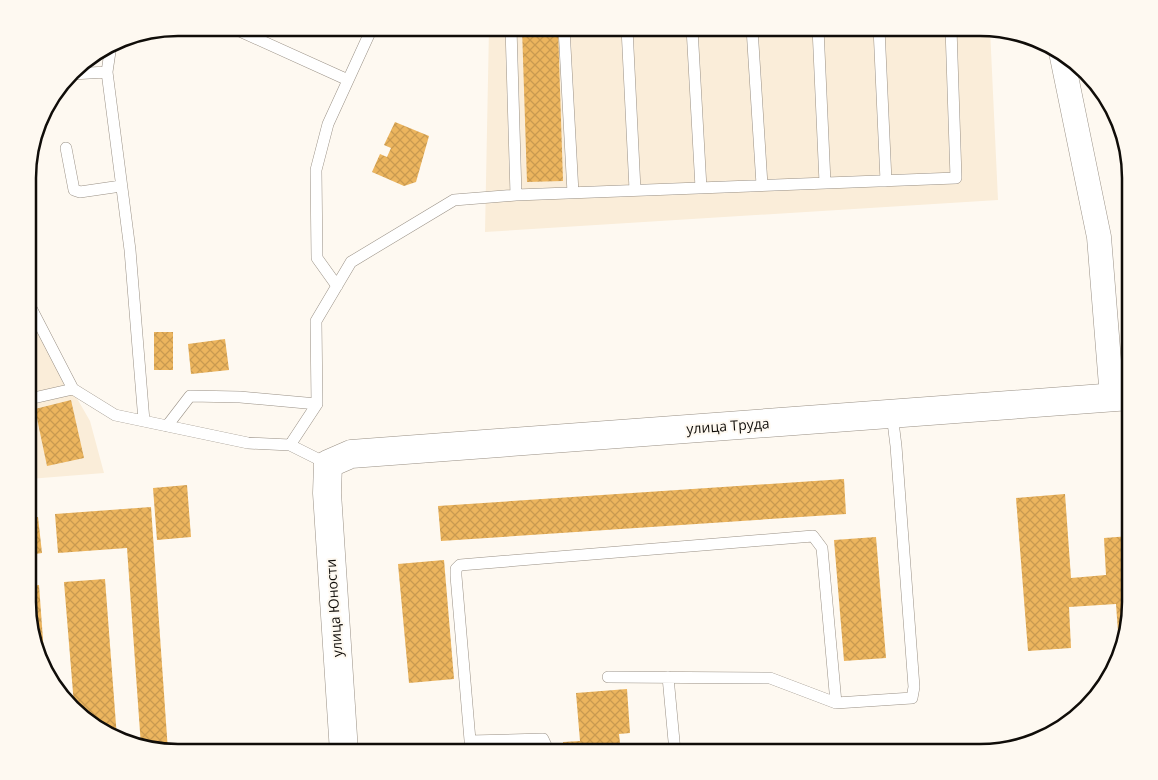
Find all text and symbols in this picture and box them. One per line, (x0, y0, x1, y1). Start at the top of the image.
street label: улица Труда (686, 413, 770, 438)
street label: улица Юности (321, 558, 346, 658)

